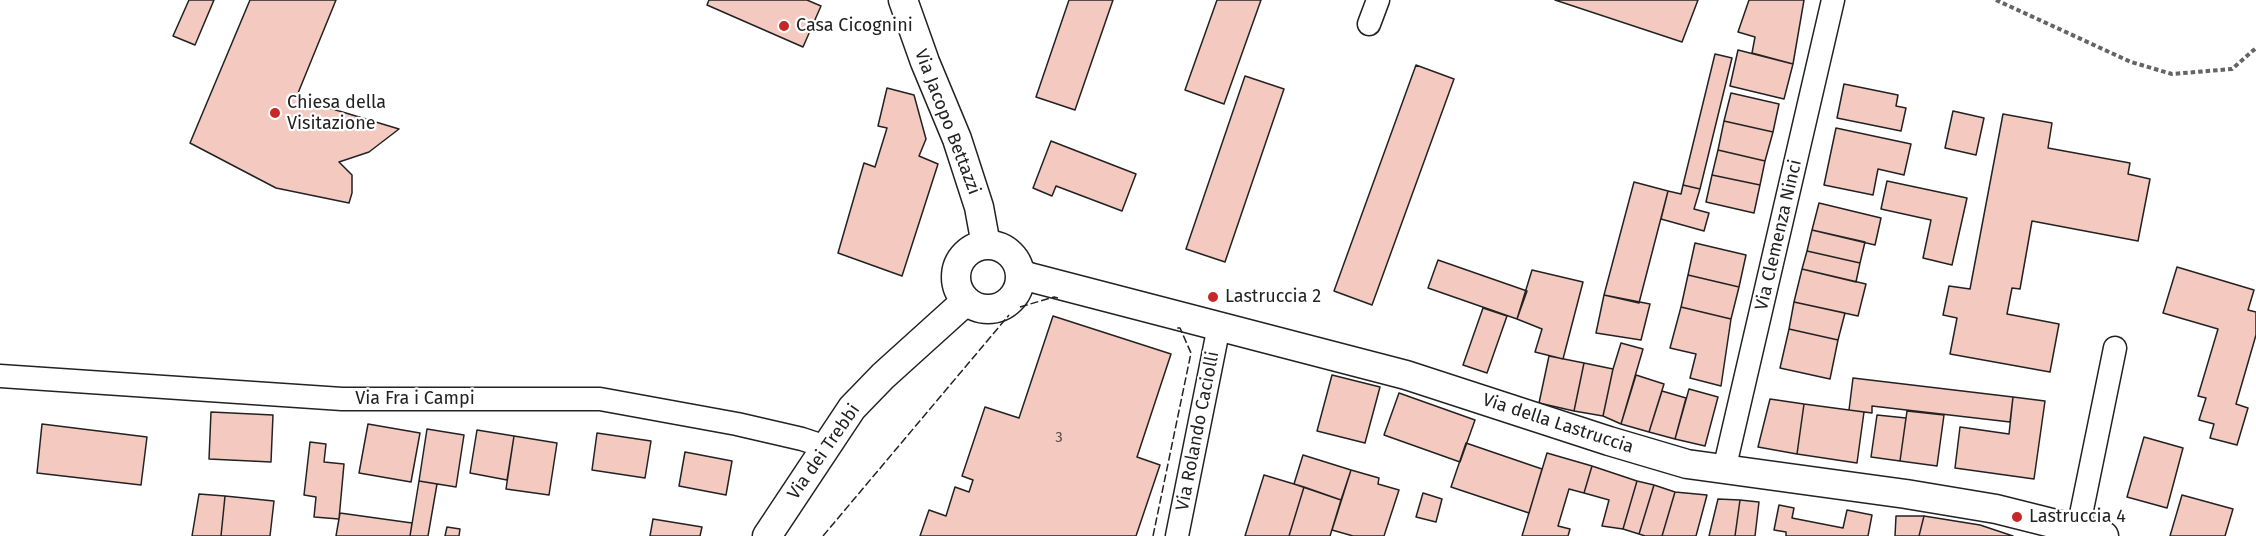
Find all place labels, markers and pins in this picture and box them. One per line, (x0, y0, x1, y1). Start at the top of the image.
place label: Casa Cicognini (796, 15, 913, 37)
marker: Casa Cicognini (777, 19, 791, 33)
place label: Chiesa della Visitazione (287, 92, 386, 134)
marker: Chiesa della Visitazione (268, 106, 282, 120)
place label: Lastruccia 2 (1225, 286, 1321, 308)
marker: Lastruccia 2 (1206, 290, 1220, 304)
place label: Lastruccia 4 (2029, 506, 2126, 528)
marker: Lastruccia 4 (2010, 510, 2024, 524)

